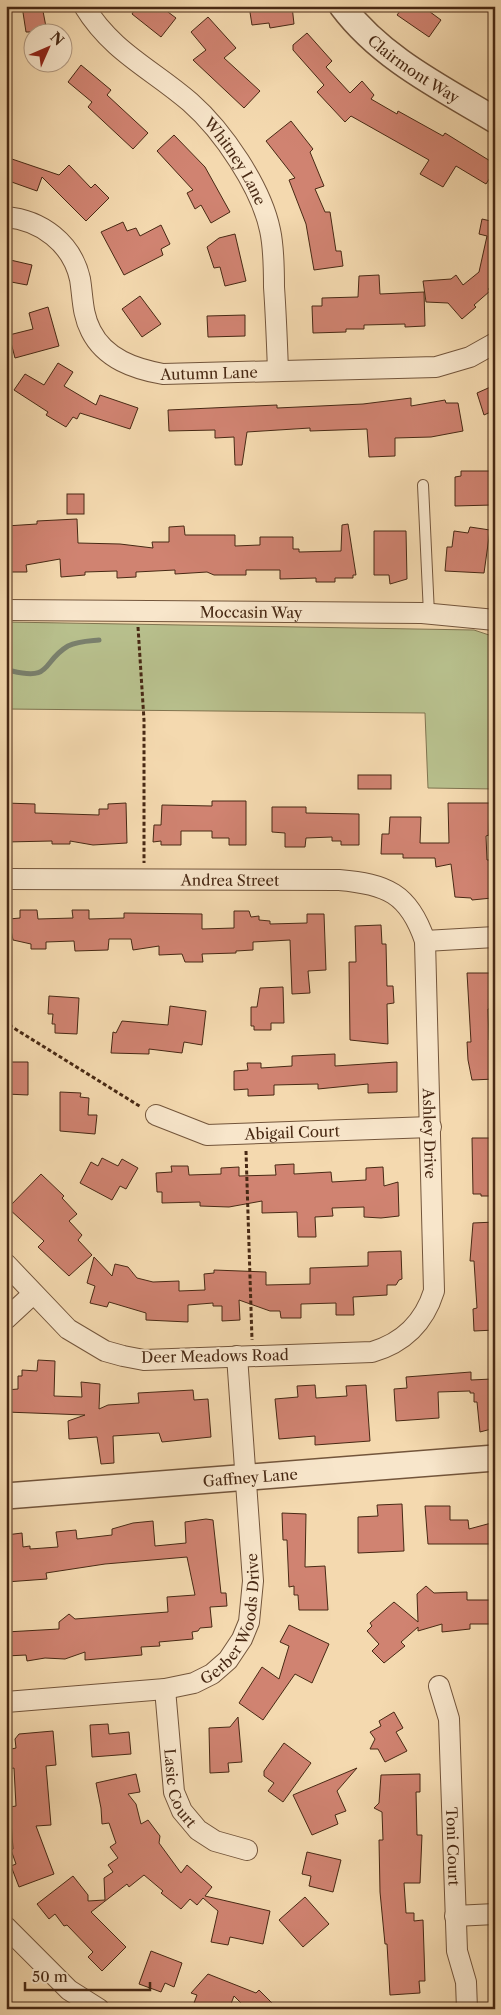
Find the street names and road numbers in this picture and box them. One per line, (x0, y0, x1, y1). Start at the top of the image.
street label: Clairmont Way (364, 30, 464, 107)
street label: Whitney Lane (200, 112, 271, 208)
street label: Autumn Lane (159, 362, 258, 384)
street label: Moccasin Way (200, 602, 303, 622)
street label: Andrea Street (180, 870, 280, 889)
street label: Ashley Drive (419, 1087, 441, 1179)
street label: Abigail Court (243, 1121, 341, 1143)
street label: Deer Meadows Road (141, 1345, 289, 1367)
street label: Gaffney Lane (202, 1464, 298, 1490)
street label: Gerber Woods Drive (197, 1553, 263, 1688)
street label: Lasic Court (161, 1748, 201, 1832)
street label: Toni Court (443, 1807, 464, 1887)

